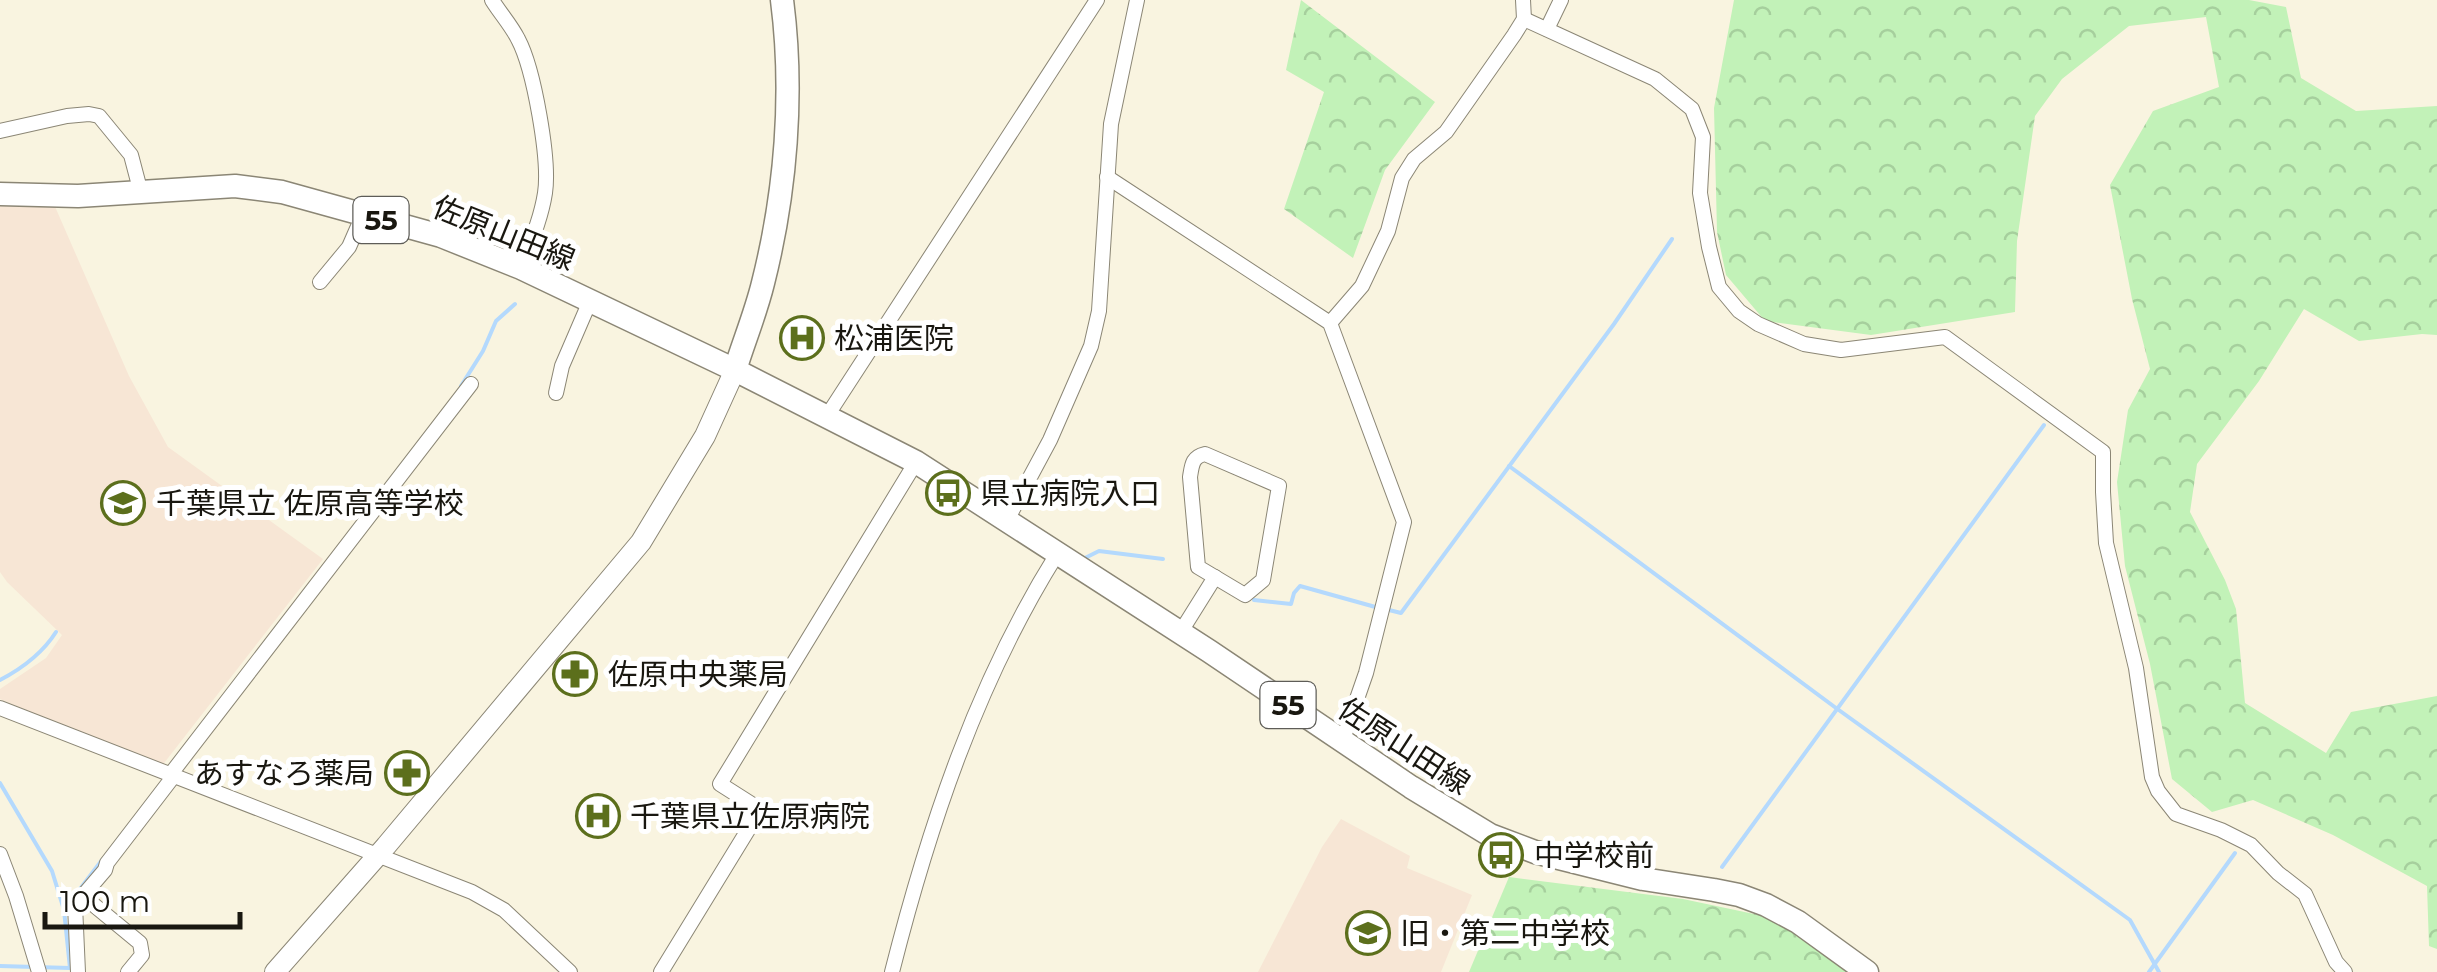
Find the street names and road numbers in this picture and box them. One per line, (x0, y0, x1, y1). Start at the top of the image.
street label: 佐原山田線 (428, 188, 580, 278)
road number: 55 (354, 197, 408, 243)
road number: 55 (1260, 682, 1316, 728)
street label: 佐原山田線 (1331, 690, 1477, 802)

